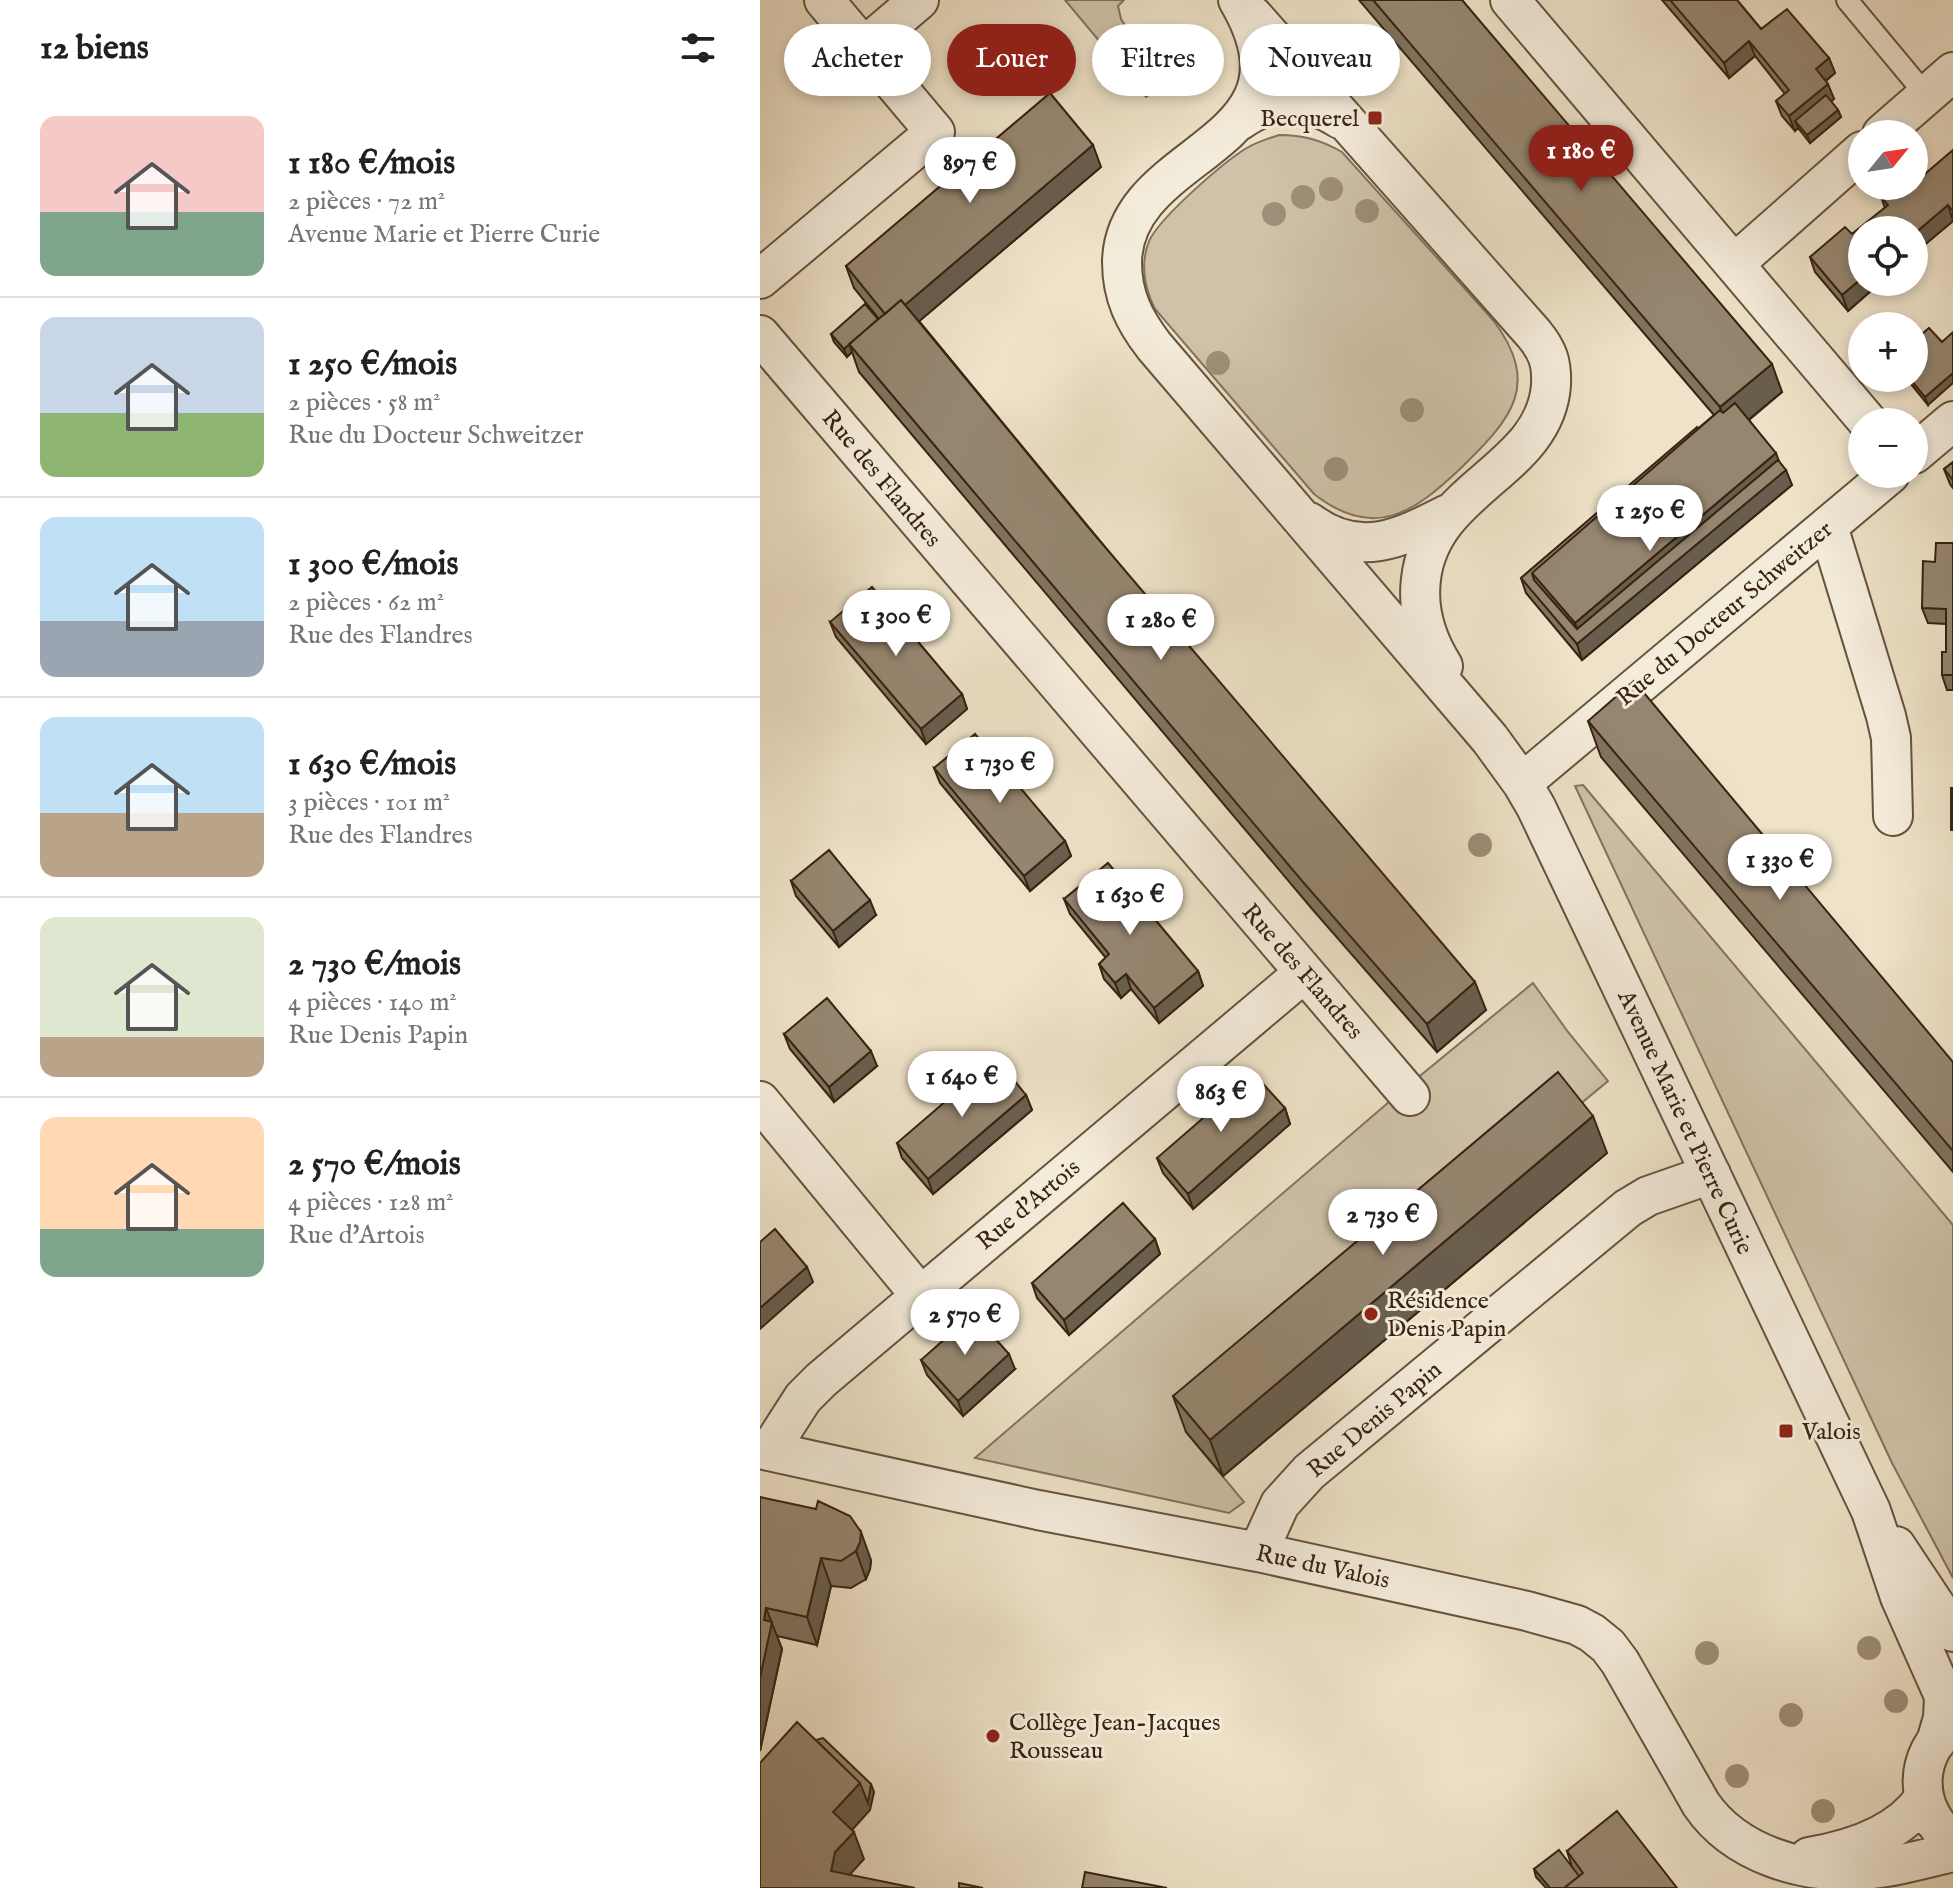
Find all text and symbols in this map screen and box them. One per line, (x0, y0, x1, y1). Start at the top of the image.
chip: Acheter (784, 24, 931, 96)
chip: Louer (947, 24, 1076, 96)
chip: Filtres (1092, 24, 1224, 96)
chip: Nouveau (1240, 24, 1400, 96)
icon: filters (676, 26, 720, 70)
text: 12 biens (40, 27, 149, 70)
place label: Becquerel (1260, 104, 1359, 135)
marker: Becquerel (1366, 109, 1384, 127)
north arrow (1848, 120, 1928, 200)
map controls (1848, 120, 1928, 488)
pin: 1 180 € (1507, 125, 1655, 193)
text: 1 180 € (1547, 134, 1615, 167)
pin: 897 € (914, 137, 1026, 205)
text: 1 180 €/mois (288, 142, 455, 185)
text: 897 € (943, 146, 997, 179)
icon: home (104, 148, 200, 244)
text: 2 pièces · 72 m² (288, 185, 445, 218)
button: locate (1848, 216, 1928, 296)
text: Avenue Marie et Pierre Curie (288, 218, 600, 251)
button: + (1848, 312, 1928, 392)
text: 1 250 €/mois (288, 343, 457, 386)
icon: home (104, 349, 200, 445)
text: 2 pièces · 58 m² (288, 386, 441, 419)
street label: Rue des Flandres (814, 404, 947, 554)
button: − (1848, 408, 1928, 488)
text: Rue du Docteur Schweitzer (288, 419, 584, 452)
pin: 1 250 € (1576, 485, 1724, 553)
text: 1 250 € (1615, 494, 1685, 527)
street label: Rue du Docteur Schweitzer (1611, 514, 1840, 714)
text: 1 300 €/mois (288, 543, 459, 586)
icon: home (104, 549, 200, 645)
text: 2 pièces · 62 m² (288, 586, 444, 619)
pin: 1 300 € (822, 590, 970, 658)
pin: 1 280 € (1087, 594, 1235, 662)
text: 1 300 € (860, 599, 932, 632)
text: 1 280 € (1125, 603, 1197, 636)
text: Rue des Flandres (288, 619, 473, 652)
pin: 1 730 € (926, 737, 1074, 805)
text: 1 630 €/mois (288, 743, 456, 786)
text: 1 730 € (965, 746, 1035, 779)
icon: home (104, 749, 200, 845)
text: 3 pièces · 101 m² (288, 786, 450, 819)
text: Rue des Flandres (288, 819, 473, 852)
pin: 1 330 € (1706, 834, 1854, 902)
text: 1 330 € (1746, 843, 1814, 876)
pin: 1 630 € (1056, 869, 1204, 937)
text: 1 630 € (1095, 878, 1165, 911)
street label: Rue des Flandres (1234, 898, 1369, 1046)
text: 2 730 €/mois (288, 943, 461, 986)
icon: home (104, 949, 200, 1045)
street label: Avenue Marie et Pierre Curie (1609, 985, 1760, 1260)
text: 4 pièces · 140 m² (288, 986, 457, 1019)
text: Rue Denis Papin (288, 1019, 468, 1052)
pin: 1 640 € (888, 1051, 1036, 1119)
text: 1 640 € (926, 1060, 998, 1093)
pin: 863 € (1165, 1066, 1277, 1134)
text: 863 € (1195, 1075, 1247, 1108)
text: 2 570 €/mois (288, 1143, 461, 1186)
icon: home (104, 1149, 200, 1245)
street label: Rue d'Artois (971, 1153, 1087, 1258)
text: 4 pièces · 128 m² (288, 1186, 454, 1219)
pin: 2 730 € (1309, 1189, 1457, 1257)
text: 2 730 € (1346, 1198, 1420, 1231)
text: Rue d'Artois (288, 1219, 425, 1252)
place label: Résidence Denis Papin (1387, 1286, 1507, 1345)
pin: 2 570 € (891, 1289, 1039, 1357)
text: 2 570 € (928, 1298, 1002, 1331)
marker: Résidence Denis Papin (1362, 1305, 1380, 1323)
street label: Rue Denis Papin (1301, 1355, 1449, 1485)
place label: Valois (1801, 1417, 1861, 1448)
marker: Valois (1777, 1422, 1795, 1440)
street label: Rue du Valois (1253, 1538, 1392, 1597)
place label: Collège Jean-Jacques Rousseau (1009, 1708, 1220, 1767)
marker: Collège Jean-Jacques Rousseau (984, 1727, 1002, 1745)

